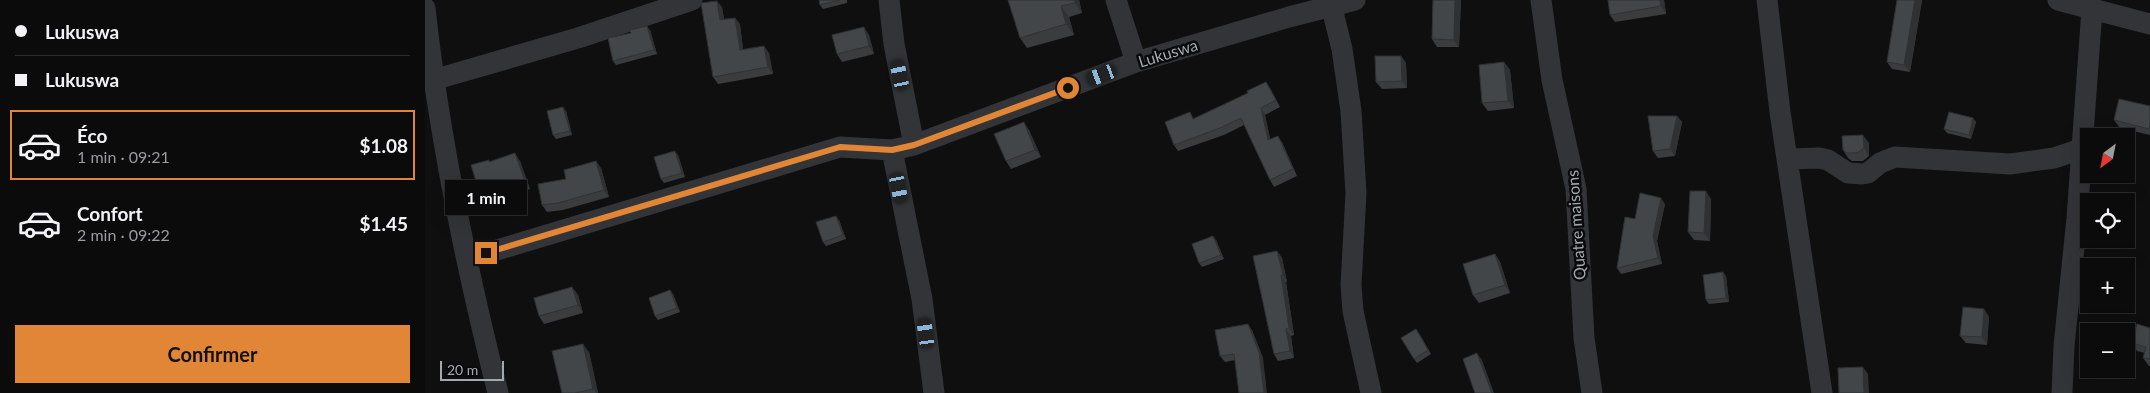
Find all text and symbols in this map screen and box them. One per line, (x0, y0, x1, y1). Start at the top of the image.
text: Lukuswa (45, 20, 119, 43)
street label: Lukuswa (1136, 35, 1200, 71)
car (889, 59, 910, 91)
car (1085, 63, 1118, 87)
text: Lukuswa (45, 68, 119, 91)
route start (1057, 77, 1079, 99)
icon: car (17, 123, 62, 168)
text: Éco (77, 124, 107, 147)
north arrow (2080, 128, 2135, 182)
map controls (2080, 128, 2135, 378)
text: $1.08 (359, 134, 408, 157)
text: 1 min · 09:21 (77, 147, 170, 166)
street label: Quatre maisons (1562, 169, 1589, 281)
car (888, 172, 909, 204)
callout: 1 min (445, 180, 527, 216)
text: 1 min (466, 188, 506, 207)
button: locate (2080, 193, 2135, 248)
icon: car (17, 201, 62, 246)
text: Confort (77, 202, 142, 225)
text: $1.45 (359, 212, 408, 235)
text: 2 min · 09:22 (77, 225, 170, 244)
route end (475, 242, 497, 264)
button: + (2080, 258, 2135, 313)
car (916, 317, 935, 349)
button: − (2080, 323, 2135, 378)
button: Confirmer (15, 325, 410, 383)
scale bar (440, 358, 504, 381)
text: 20 m (447, 361, 478, 378)

